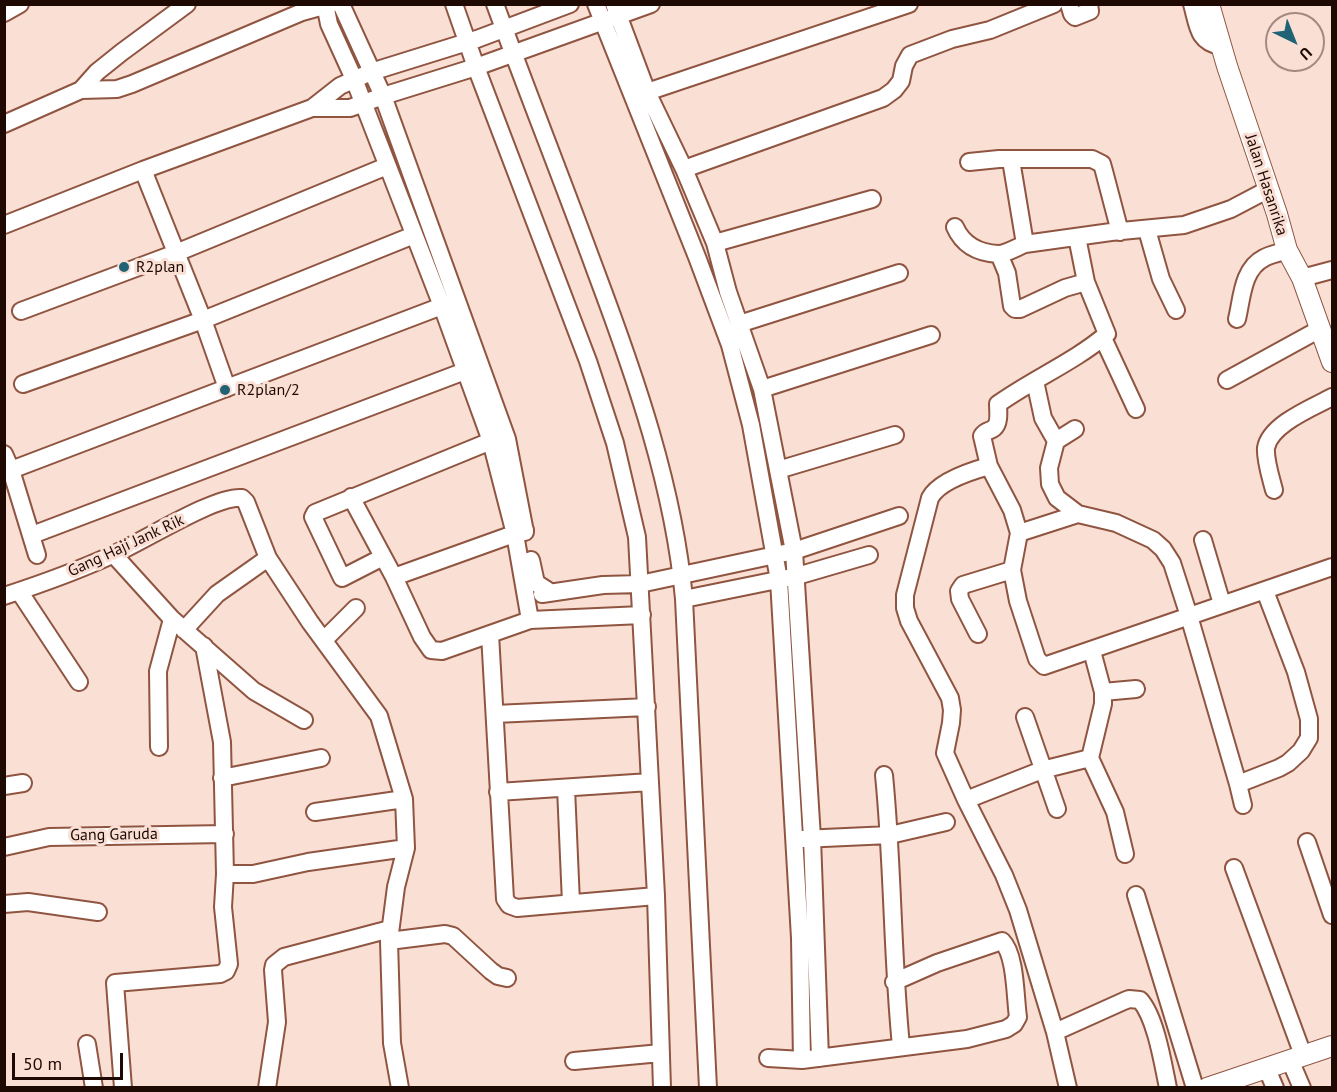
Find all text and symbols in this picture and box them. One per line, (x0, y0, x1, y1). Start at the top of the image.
north arrow (1265, 12, 1325, 72)
text: U (1295, 43, 1316, 64)
street label: Jalan Hasanrika (1241, 132, 1291, 238)
place label: R2plan (136, 257, 184, 277)
marker: R2plan (117, 260, 131, 274)
place label: R2plan/2 (237, 380, 300, 400)
marker: R2plan/2 (218, 383, 232, 397)
street label: Gang Haji Jank Rik (65, 511, 187, 581)
street label: Gang Garuda (70, 825, 158, 845)
scale bar (15, 1041, 126, 1079)
text: 50 m (23, 1052, 62, 1075)

